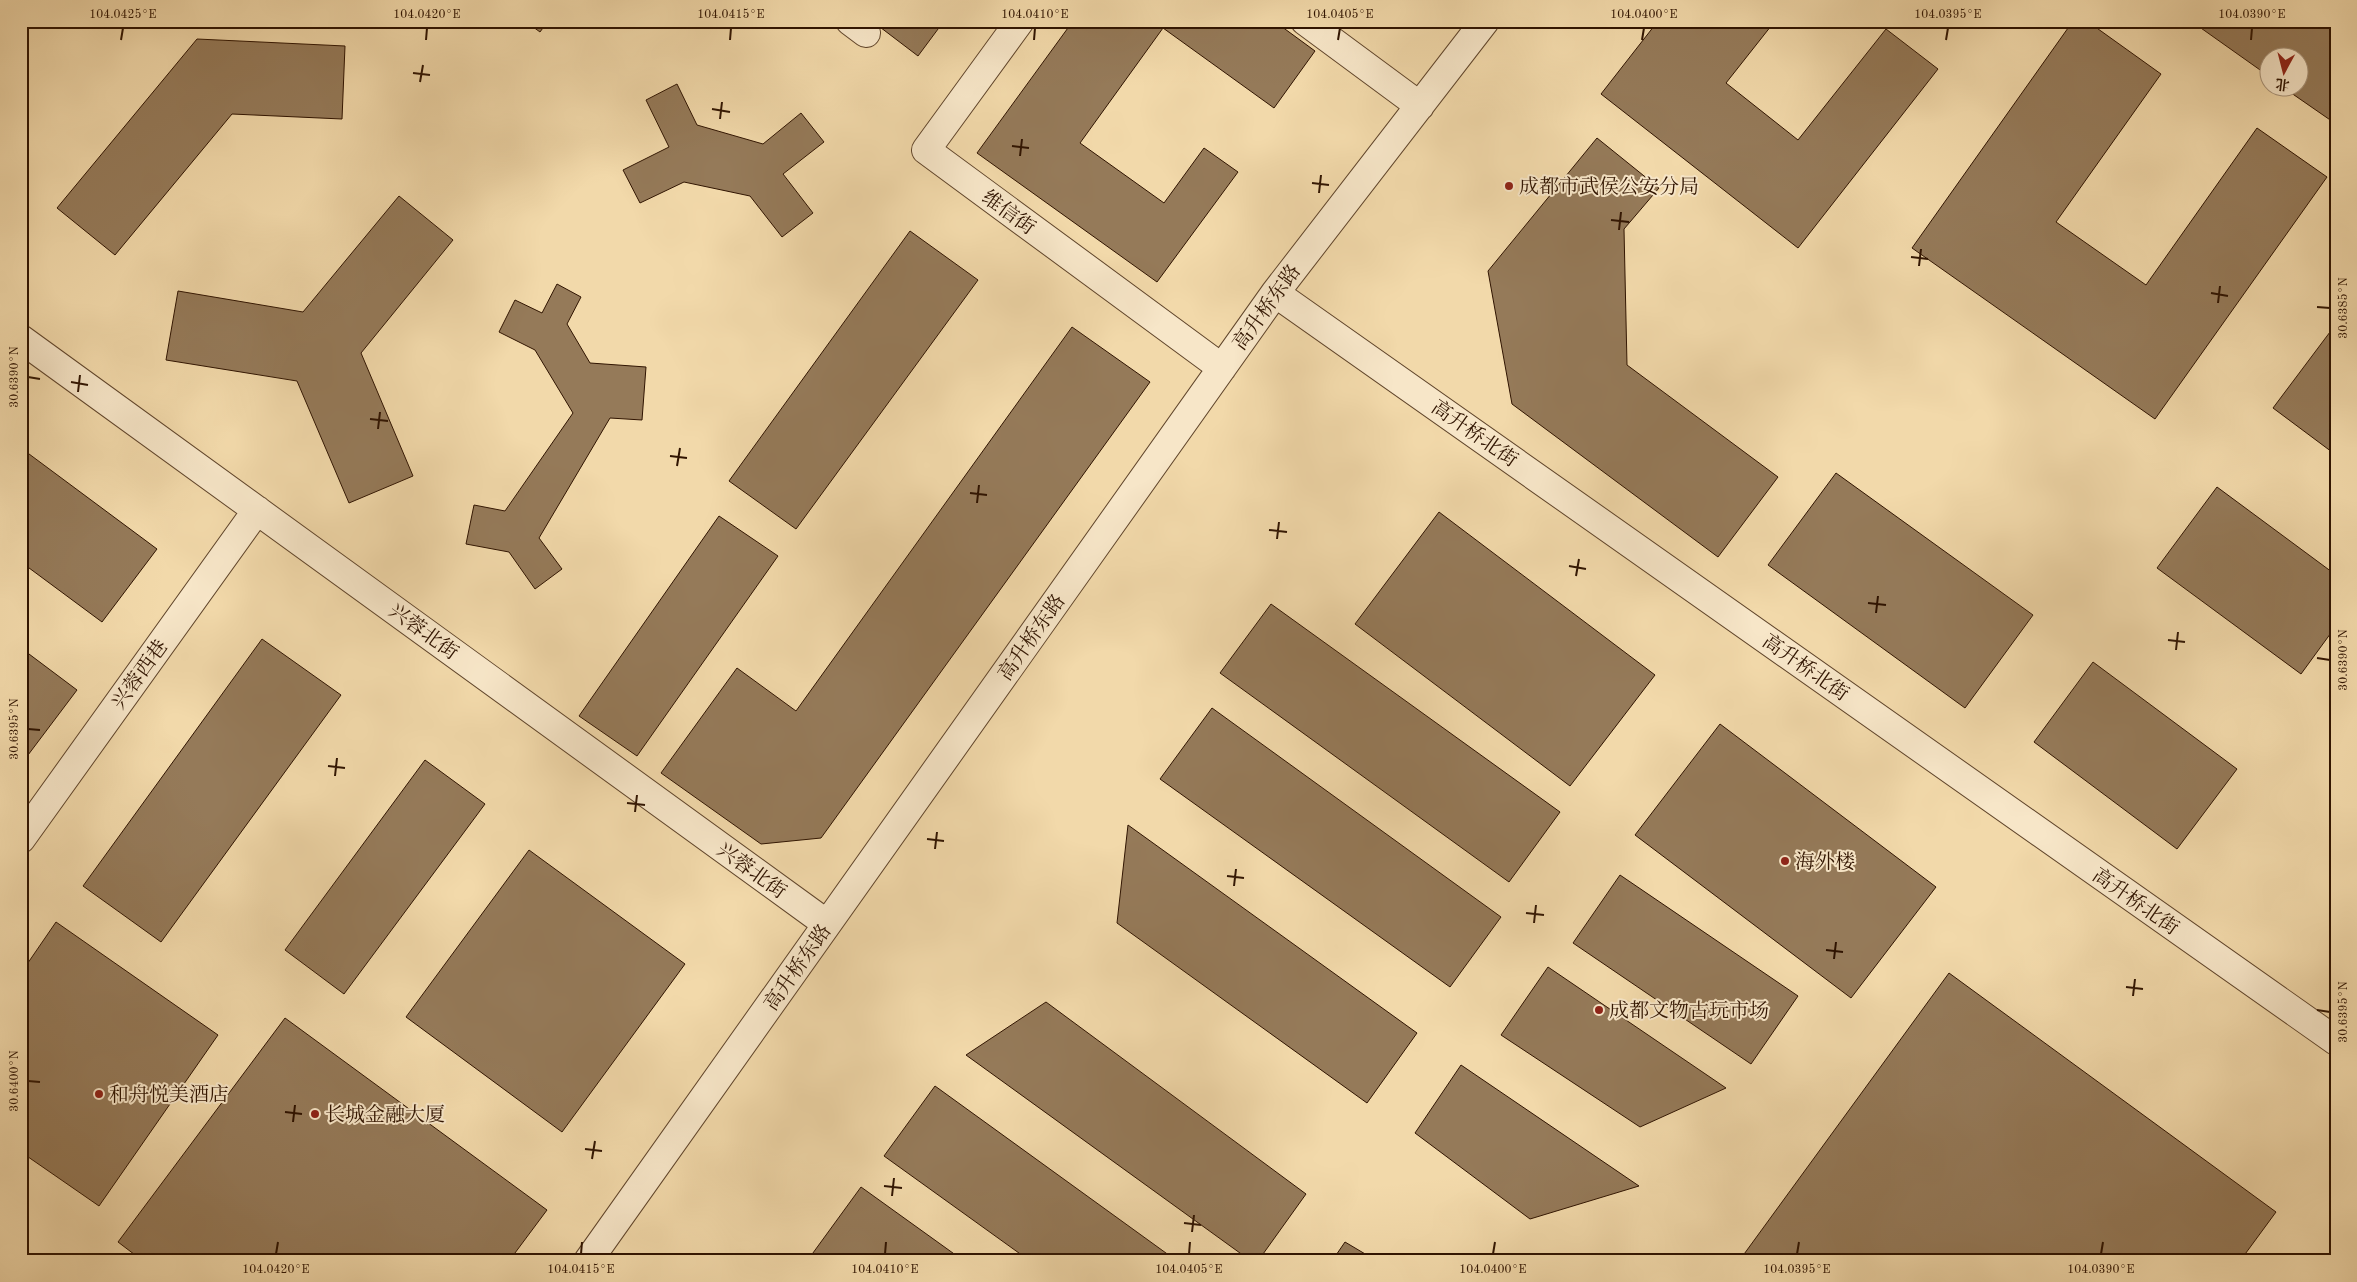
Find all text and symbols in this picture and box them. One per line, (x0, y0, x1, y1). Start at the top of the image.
text: 104.0425°E (89, 8, 157, 21)
text: 104.0415°E (697, 8, 765, 21)
text: 104.0405°E (1306, 8, 1374, 21)
text: 104.0395°E (1914, 8, 1982, 21)
text: 104.0420°E (393, 9, 461, 21)
text: 104.0410°E (1001, 9, 1069, 21)
text: 104.0400°E (1610, 9, 1678, 21)
text: 104.0390°E (2218, 9, 2286, 21)
north arrow (2260, 48, 2310, 98)
text: 北 (2275, 76, 2290, 93)
place label: 成都市武侯公安分局 (1519, 176, 1699, 198)
marker: 成都市武侯公安分局 (1503, 180, 1515, 192)
street label: 维信街 (978, 186, 1039, 239)
street label: 高升桥东路 (1229, 261, 1305, 355)
text: 30.6385°N (2337, 277, 2350, 339)
text: 30.6390°N (9, 346, 21, 408)
street label: 高升桥北街 (1427, 396, 1522, 472)
street label: 高升桥东路 (994, 590, 1070, 685)
street label: 兴蓉北街 (385, 599, 462, 664)
text: 30.6390°N (2338, 629, 2350, 691)
street label: 高升桥北街 (1758, 630, 1853, 706)
street label: 兴蓉西巷 (107, 636, 172, 713)
text: 30.6395°N (8, 698, 21, 760)
street label: 兴蓉北街 (713, 838, 790, 903)
place label: 海外楼 (1795, 851, 1855, 873)
marker: 海外楼 (1779, 855, 1791, 867)
street label: 高升桥北街 (2088, 864, 2183, 940)
street label: 高升桥东路 (760, 920, 836, 1015)
text: 30.6395°N (2337, 981, 2350, 1043)
place label: 成都文物古玩市场 (1609, 1000, 1769, 1022)
marker: 成都文物古玩市场 (1593, 1004, 1605, 1016)
text: 30.6400°N (9, 1050, 21, 1112)
place label: 和舟悦美酒店 (109, 1084, 229, 1106)
marker: 和舟悦美酒店 (93, 1088, 105, 1100)
place label: 长城金融大厦 (325, 1104, 445, 1126)
marker: 长城金融大厦 (309, 1108, 321, 1120)
text: 104.0415°E (547, 1263, 615, 1276)
text: 104.0405°E (1155, 1263, 1223, 1276)
text: 104.0395°E (1763, 1263, 1831, 1276)
text: 104.0420°E (242, 1264, 310, 1276)
text: 104.0410°E (851, 1264, 919, 1276)
text: 104.0400°E (1459, 1264, 1527, 1276)
text: 104.0390°E (2067, 1264, 2135, 1276)

